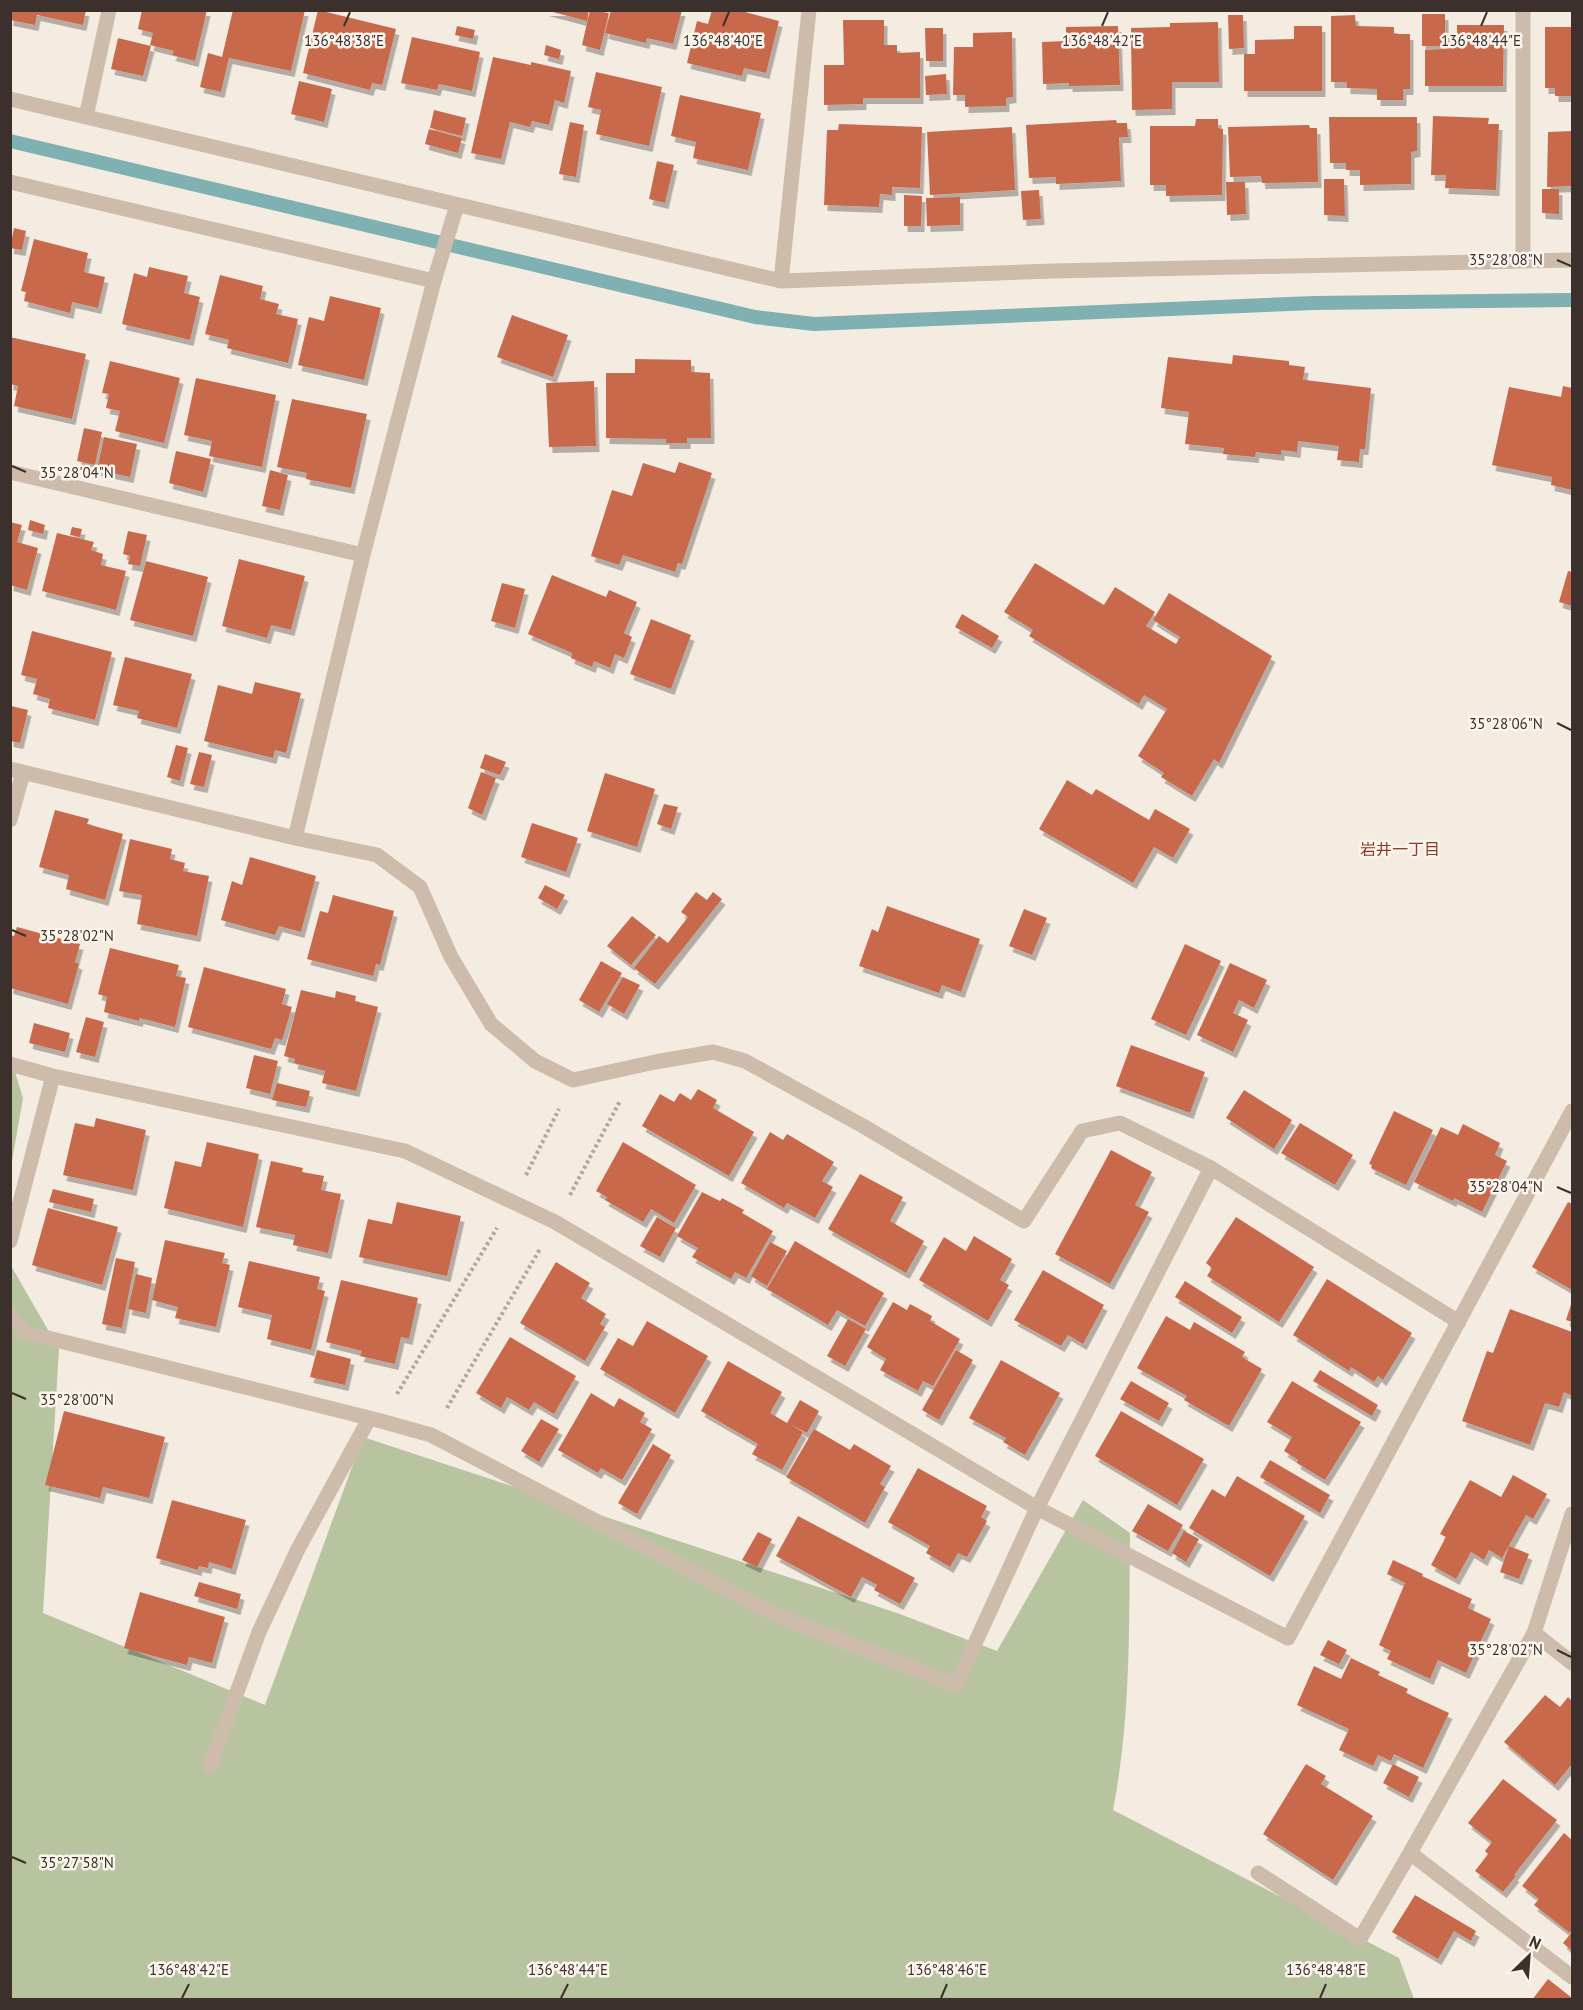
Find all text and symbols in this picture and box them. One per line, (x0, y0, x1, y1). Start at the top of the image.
text: 136°48'38"E (304, 31, 384, 50)
text: 136°48'40"E (683, 31, 763, 50)
text: 136°48'42"E (1062, 31, 1142, 50)
text: 136°48'44"E (1441, 31, 1521, 50)
text: 35°28'08"N (1469, 250, 1543, 269)
text: 35°28'04"N (40, 463, 114, 482)
text: 35°28'06"N (1469, 714, 1543, 733)
district label: 岩井一丁目 (1360, 839, 1440, 859)
text: 35°28'02"N (40, 926, 114, 945)
text: 35°28'04"N (1469, 1177, 1543, 1196)
text: 35°28'00"N (40, 1390, 114, 1409)
text: 35°28'02"N (1469, 1640, 1543, 1659)
text: 35°27'58"N (40, 1853, 114, 1872)
north arrow (1499, 1926, 1559, 1986)
text: N (1526, 1931, 1544, 1954)
text: 136°48'42"E (149, 1960, 229, 1979)
text: 136°48'44"E (528, 1960, 608, 1979)
text: 136°48'46"E (907, 1960, 987, 1979)
text: 136°48'48"E (1286, 1960, 1366, 1979)

